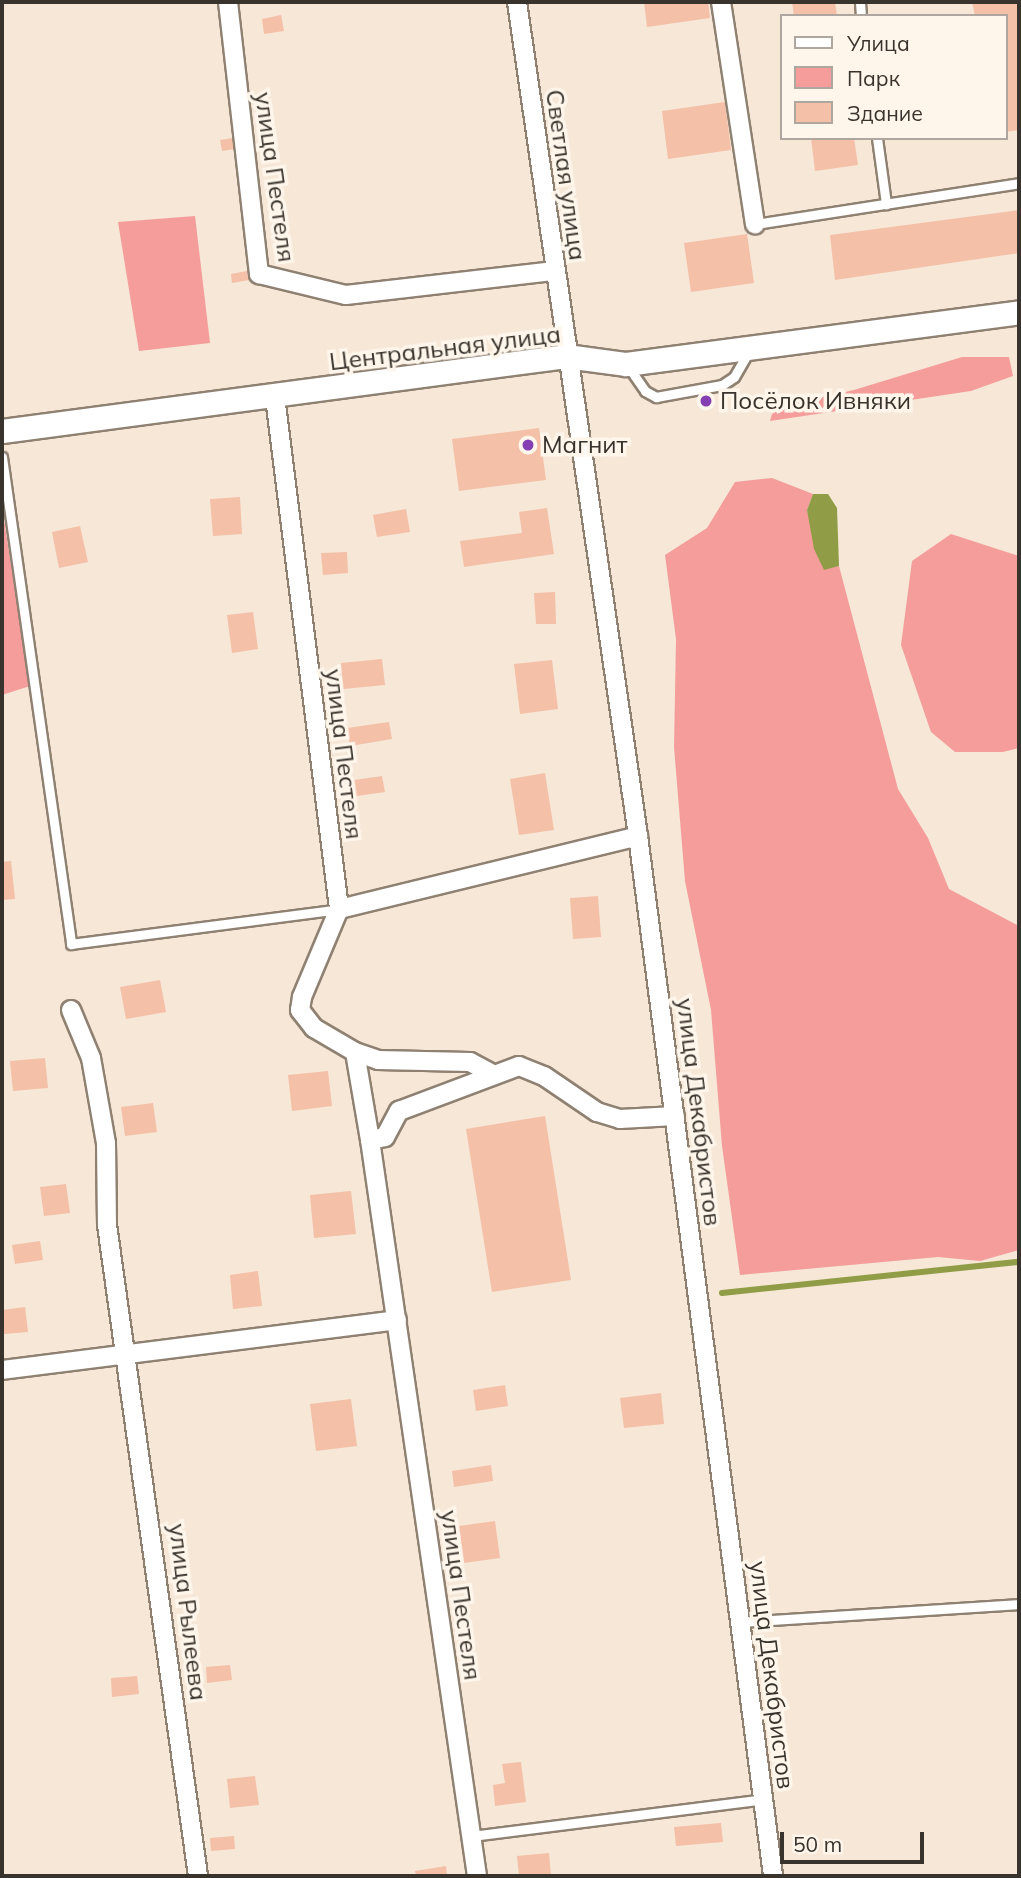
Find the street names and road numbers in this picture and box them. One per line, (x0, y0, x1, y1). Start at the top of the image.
street label: Светлая улица (540, 88, 592, 262)
street label: улица Пестеля (249, 90, 301, 264)
street label: Центральная улица (328, 320, 562, 376)
street label: улица Пестеля (319, 667, 369, 841)
street label: улица Декабристов (671, 996, 727, 1228)
street label: улица Пестеля (435, 1508, 487, 1682)
street label: улица Рылеева (163, 1522, 213, 1702)
street label: улица Декабристов (744, 1559, 800, 1791)

